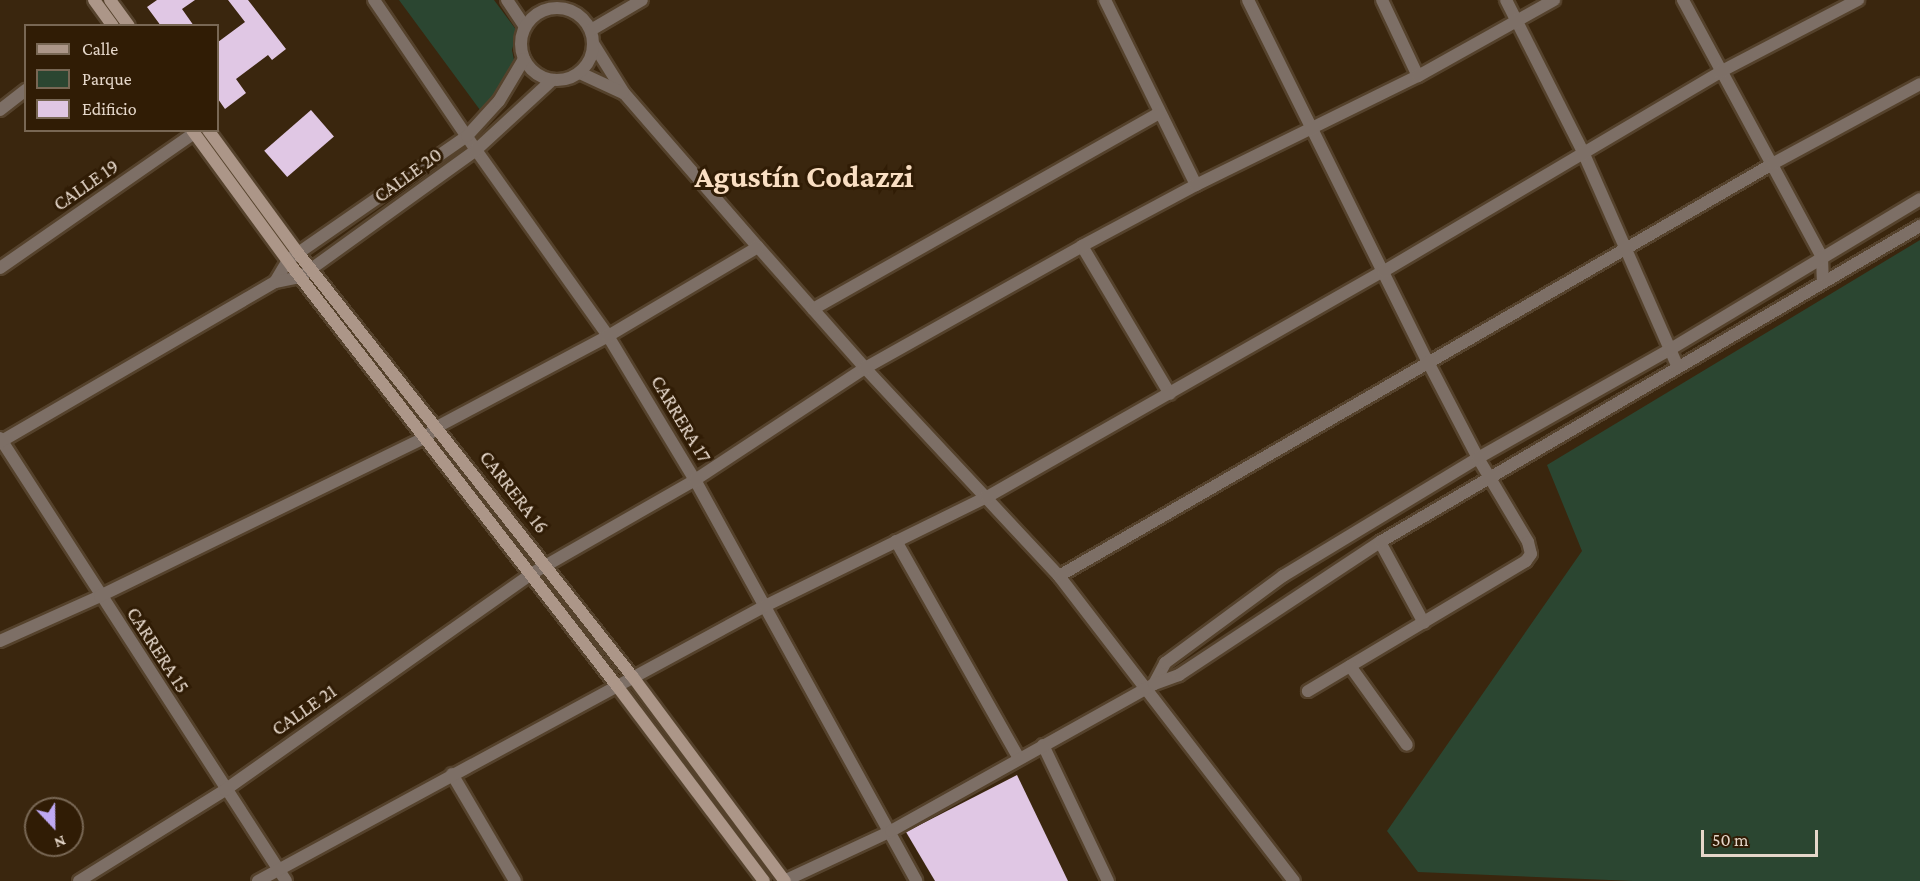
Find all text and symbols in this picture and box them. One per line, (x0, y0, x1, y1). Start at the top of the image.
legend (24, 24, 219, 132)
text: Calle (82, 39, 118, 59)
text: Parque (82, 69, 132, 89)
text: Edificio (82, 99, 137, 119)
street label: CALLE 20 (369, 142, 447, 208)
street label: CALLE 19 (49, 154, 123, 216)
district label: Agustín Codazzi (694, 157, 914, 195)
street label: CARRERA 17 (646, 371, 716, 467)
street label: CARRERA 16 (474, 446, 554, 538)
street label: CARRERA 15 (121, 603, 195, 697)
street label: CALLE 21 (267, 679, 341, 741)
north arrow (24, 797, 84, 857)
scale bar (1704, 818, 1821, 856)
text: 50 m (1712, 830, 1749, 850)
text: N (52, 832, 68, 852)

